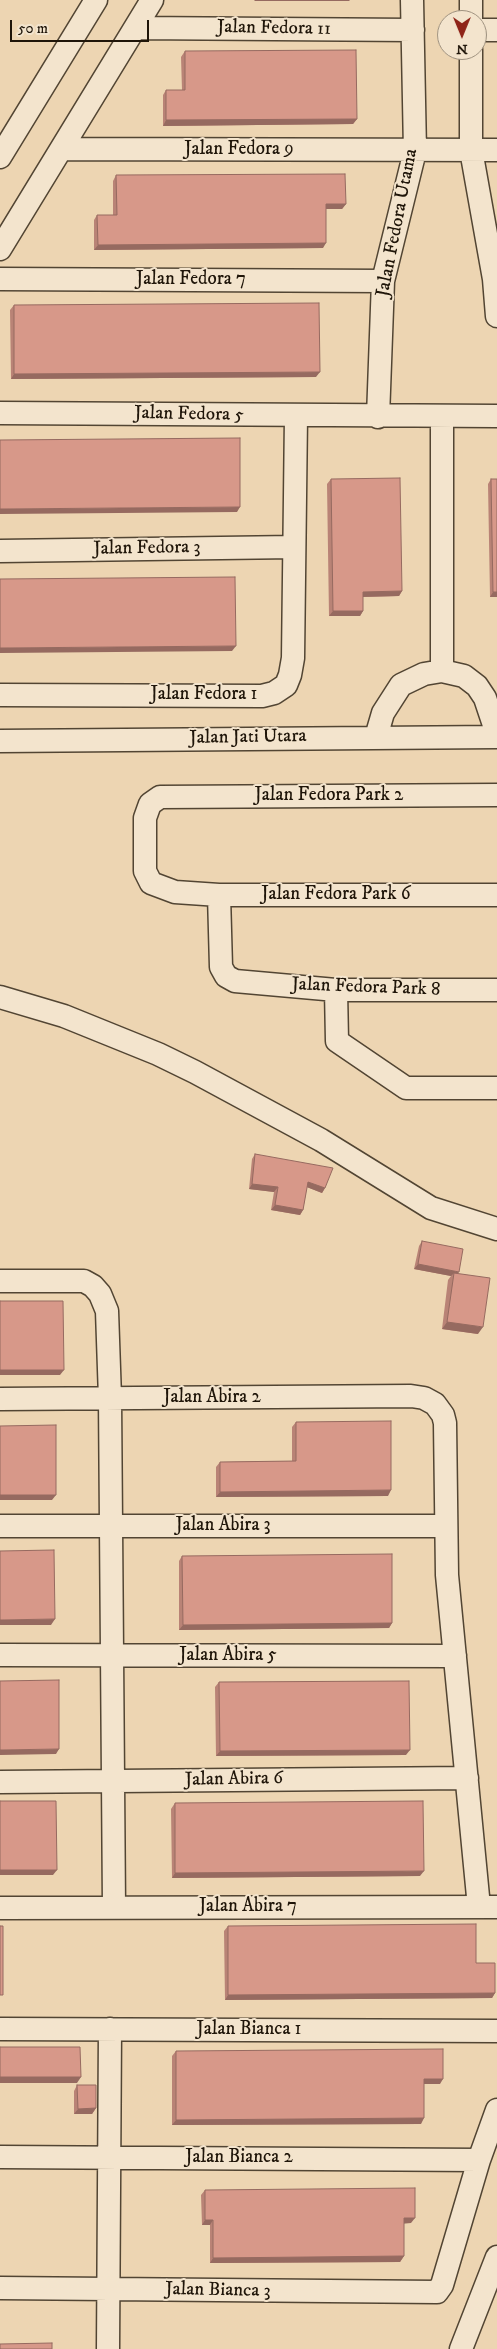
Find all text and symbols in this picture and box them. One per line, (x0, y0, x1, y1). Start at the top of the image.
scale bar (12, 10, 151, 42)
north arrow (437, 10, 487, 60)
street label: Jalan Fedora 11 (217, 17, 331, 41)
text: 50 m (18, 19, 48, 38)
text: N (456, 40, 468, 58)
street label: Jalan Fedora 9 (184, 139, 294, 161)
street label: Jalan Fedora Utama (372, 147, 424, 299)
street label: Jalan Fedora 7 (136, 269, 246, 291)
street label: Jalan Fedora 5 (134, 403, 244, 427)
street label: Jalan Fedora 3 (93, 537, 201, 561)
street label: Jalan Fedora 1 (151, 684, 257, 706)
street label: Jalan Jati Utara (189, 726, 307, 750)
street label: Jalan Fedora Park 2 (255, 785, 403, 807)
street label: Jalan Fedora Park 6 (261, 884, 411, 906)
street label: Jalan Fedora Park 8 (291, 974, 441, 1002)
street label: Jalan Abira 2 (163, 1387, 261, 1409)
street label: Jalan Abira 3 (175, 1515, 271, 1537)
street label: Jalan Abira 5 (179, 1645, 277, 1667)
street label: Jalan Abira 6 (185, 1768, 283, 1792)
street label: Jalan Abira 7 (199, 1896, 297, 1918)
street label: Jalan Bianca 1 (196, 2019, 302, 2041)
street label: Jalan Bianca 2 (185, 2147, 293, 2169)
street label: Jalan Bianca 3 (165, 2279, 271, 2303)

